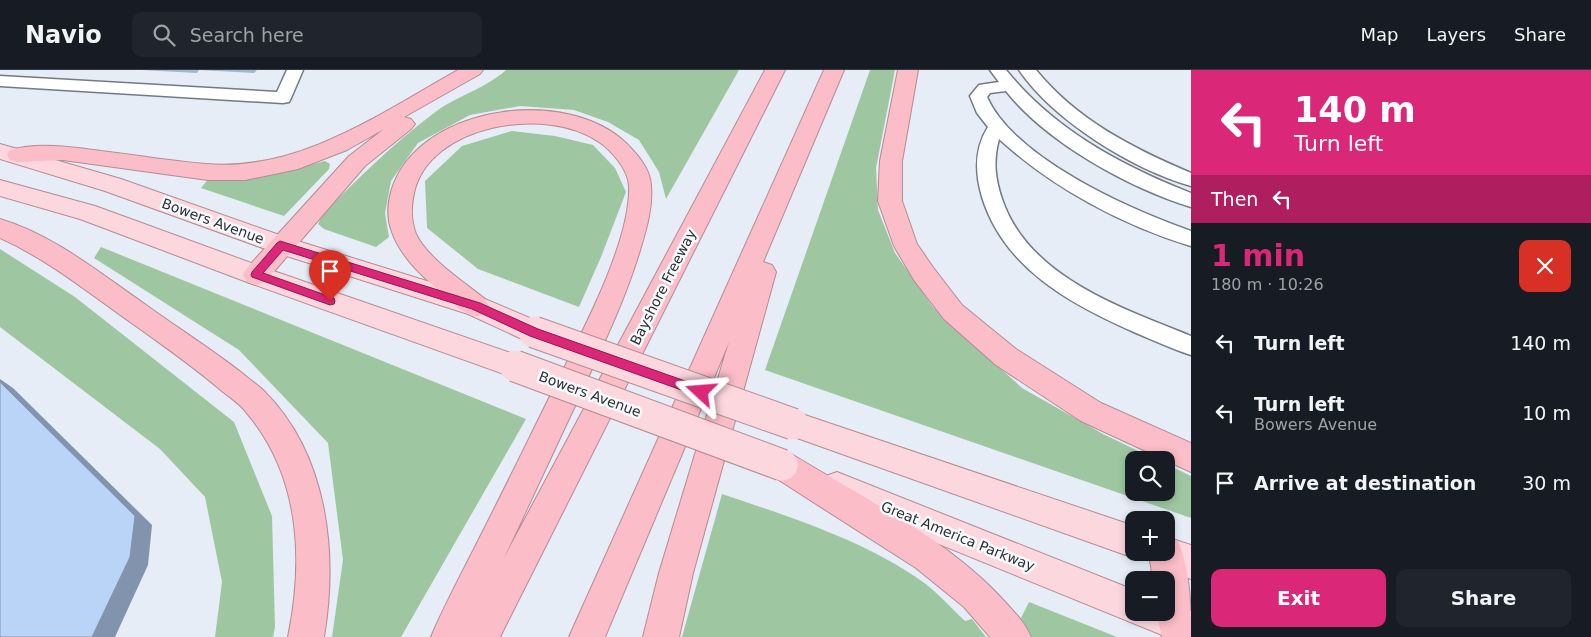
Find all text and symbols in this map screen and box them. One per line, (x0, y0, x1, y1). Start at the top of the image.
search box (132, 12, 482, 57)
text: Navio (25, 21, 102, 49)
icon: search (150, 21, 178, 49)
text: Search here (190, 24, 304, 46)
text: Map (1360, 24, 1398, 45)
text: Layers (1426, 24, 1486, 45)
text: Share (1514, 24, 1566, 45)
icon: left (1211, 90, 1276, 155)
text: 140 m (1294, 90, 1416, 130)
text: Turn left (1294, 131, 1383, 156)
icon: left (1268, 185, 1296, 213)
text: Then (1211, 188, 1258, 210)
street label: Bowers Avenue (160, 195, 266, 247)
street label: Bayshore Freeway (627, 226, 699, 348)
text: 1 min (1211, 238, 1305, 273)
button: close (1519, 240, 1571, 292)
pin (309, 250, 351, 301)
icon: arrive (316, 257, 344, 285)
text: 180 m · 10:26 (1211, 275, 1324, 294)
icon: left (1211, 329, 1239, 357)
text: Turn left (1254, 332, 1345, 354)
text: 140 m (1510, 332, 1571, 354)
position arrow (674, 365, 726, 417)
street label: Bowers Avenue (537, 368, 643, 420)
text: Turn left (1254, 393, 1345, 415)
icon: left (1211, 399, 1239, 427)
text: 10 m (1522, 402, 1571, 424)
text: Bowers Avenue (1254, 415, 1377, 434)
map controls (1125, 451, 1175, 621)
button: search (1125, 451, 1175, 501)
icon: arrive (1211, 469, 1239, 497)
text: Arrive at destination (1254, 472, 1476, 494)
text: 30 m (1522, 472, 1571, 494)
street label: Great America Parkway (879, 498, 1037, 574)
button: + (1125, 511, 1175, 561)
button: Exit (1211, 569, 1386, 627)
button: Share (1396, 569, 1571, 627)
button: − (1125, 571, 1175, 621)

